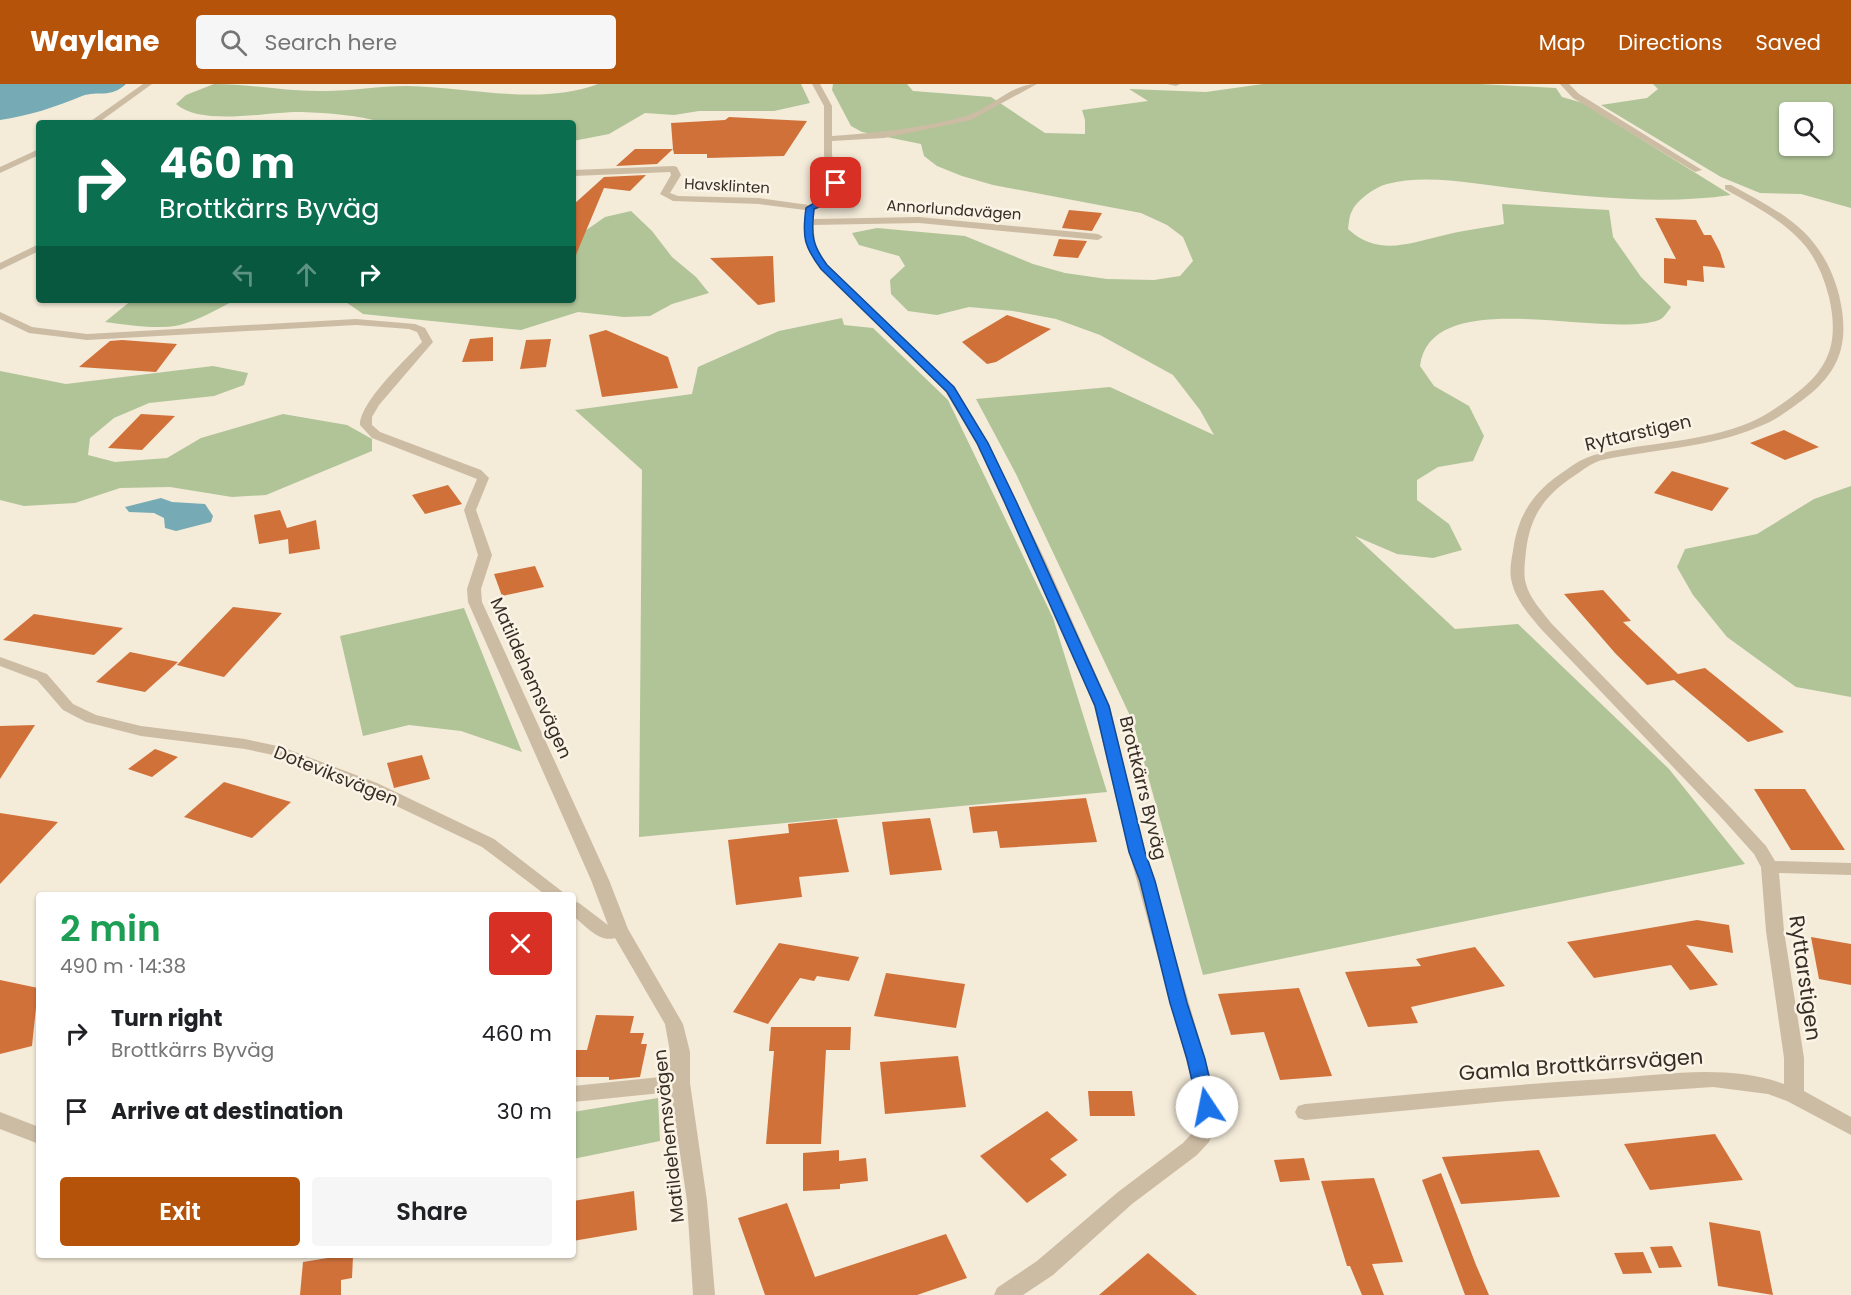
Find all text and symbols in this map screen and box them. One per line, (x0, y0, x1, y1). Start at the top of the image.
search box (196, 15, 616, 69)
text: Waylane (30, 22, 160, 61)
icon: search (217, 26, 250, 59)
text: Search here (265, 27, 397, 58)
text: Map (1539, 28, 1585, 57)
text: Directions (1618, 28, 1722, 57)
text: Saved (1755, 28, 1821, 57)
map controls (1779, 102, 1833, 156)
button: search (1779, 102, 1833, 156)
text: 460 m (159, 134, 295, 193)
icon: right (60, 144, 138, 222)
pin (810, 157, 861, 208)
icon: arrive (819, 166, 852, 199)
street label: Havsklinten (684, 173, 770, 198)
text: Brottkärrs Byväg (159, 190, 380, 227)
street label: Annorlundavägen (886, 194, 1022, 225)
icon: left (227, 258, 260, 291)
icon: ahead (290, 258, 323, 291)
icon: right (353, 258, 386, 291)
street label: Ryttarstigen (1582, 408, 1693, 457)
street label: Matildehemsvägen (485, 593, 578, 762)
street label: Brottkärrs Byväg (1114, 714, 1173, 862)
street label: Doteviksvägen (270, 739, 402, 812)
text: 2 min (60, 903, 161, 954)
button: close (489, 912, 552, 975)
street label: Ryttarstigen (1782, 913, 1829, 1043)
text: 490 m · 14:38 (60, 952, 186, 980)
text: Turn right (111, 1003, 222, 1034)
icon: right (60, 1017, 93, 1050)
text: 460 m (482, 1018, 552, 1049)
text: Brottkärrs Byväg (111, 1036, 274, 1064)
street label: Gamla Brottkärrsvägen (1458, 1041, 1704, 1088)
street label: Matildehemsvägen (647, 1048, 690, 1224)
position arrow (1175, 1075, 1239, 1139)
icon: arrive (60, 1095, 93, 1128)
text: Arrive at destination (111, 1096, 343, 1127)
text: 30 m (497, 1096, 552, 1127)
button: Exit (60, 1177, 300, 1246)
button: Share (312, 1177, 552, 1246)

